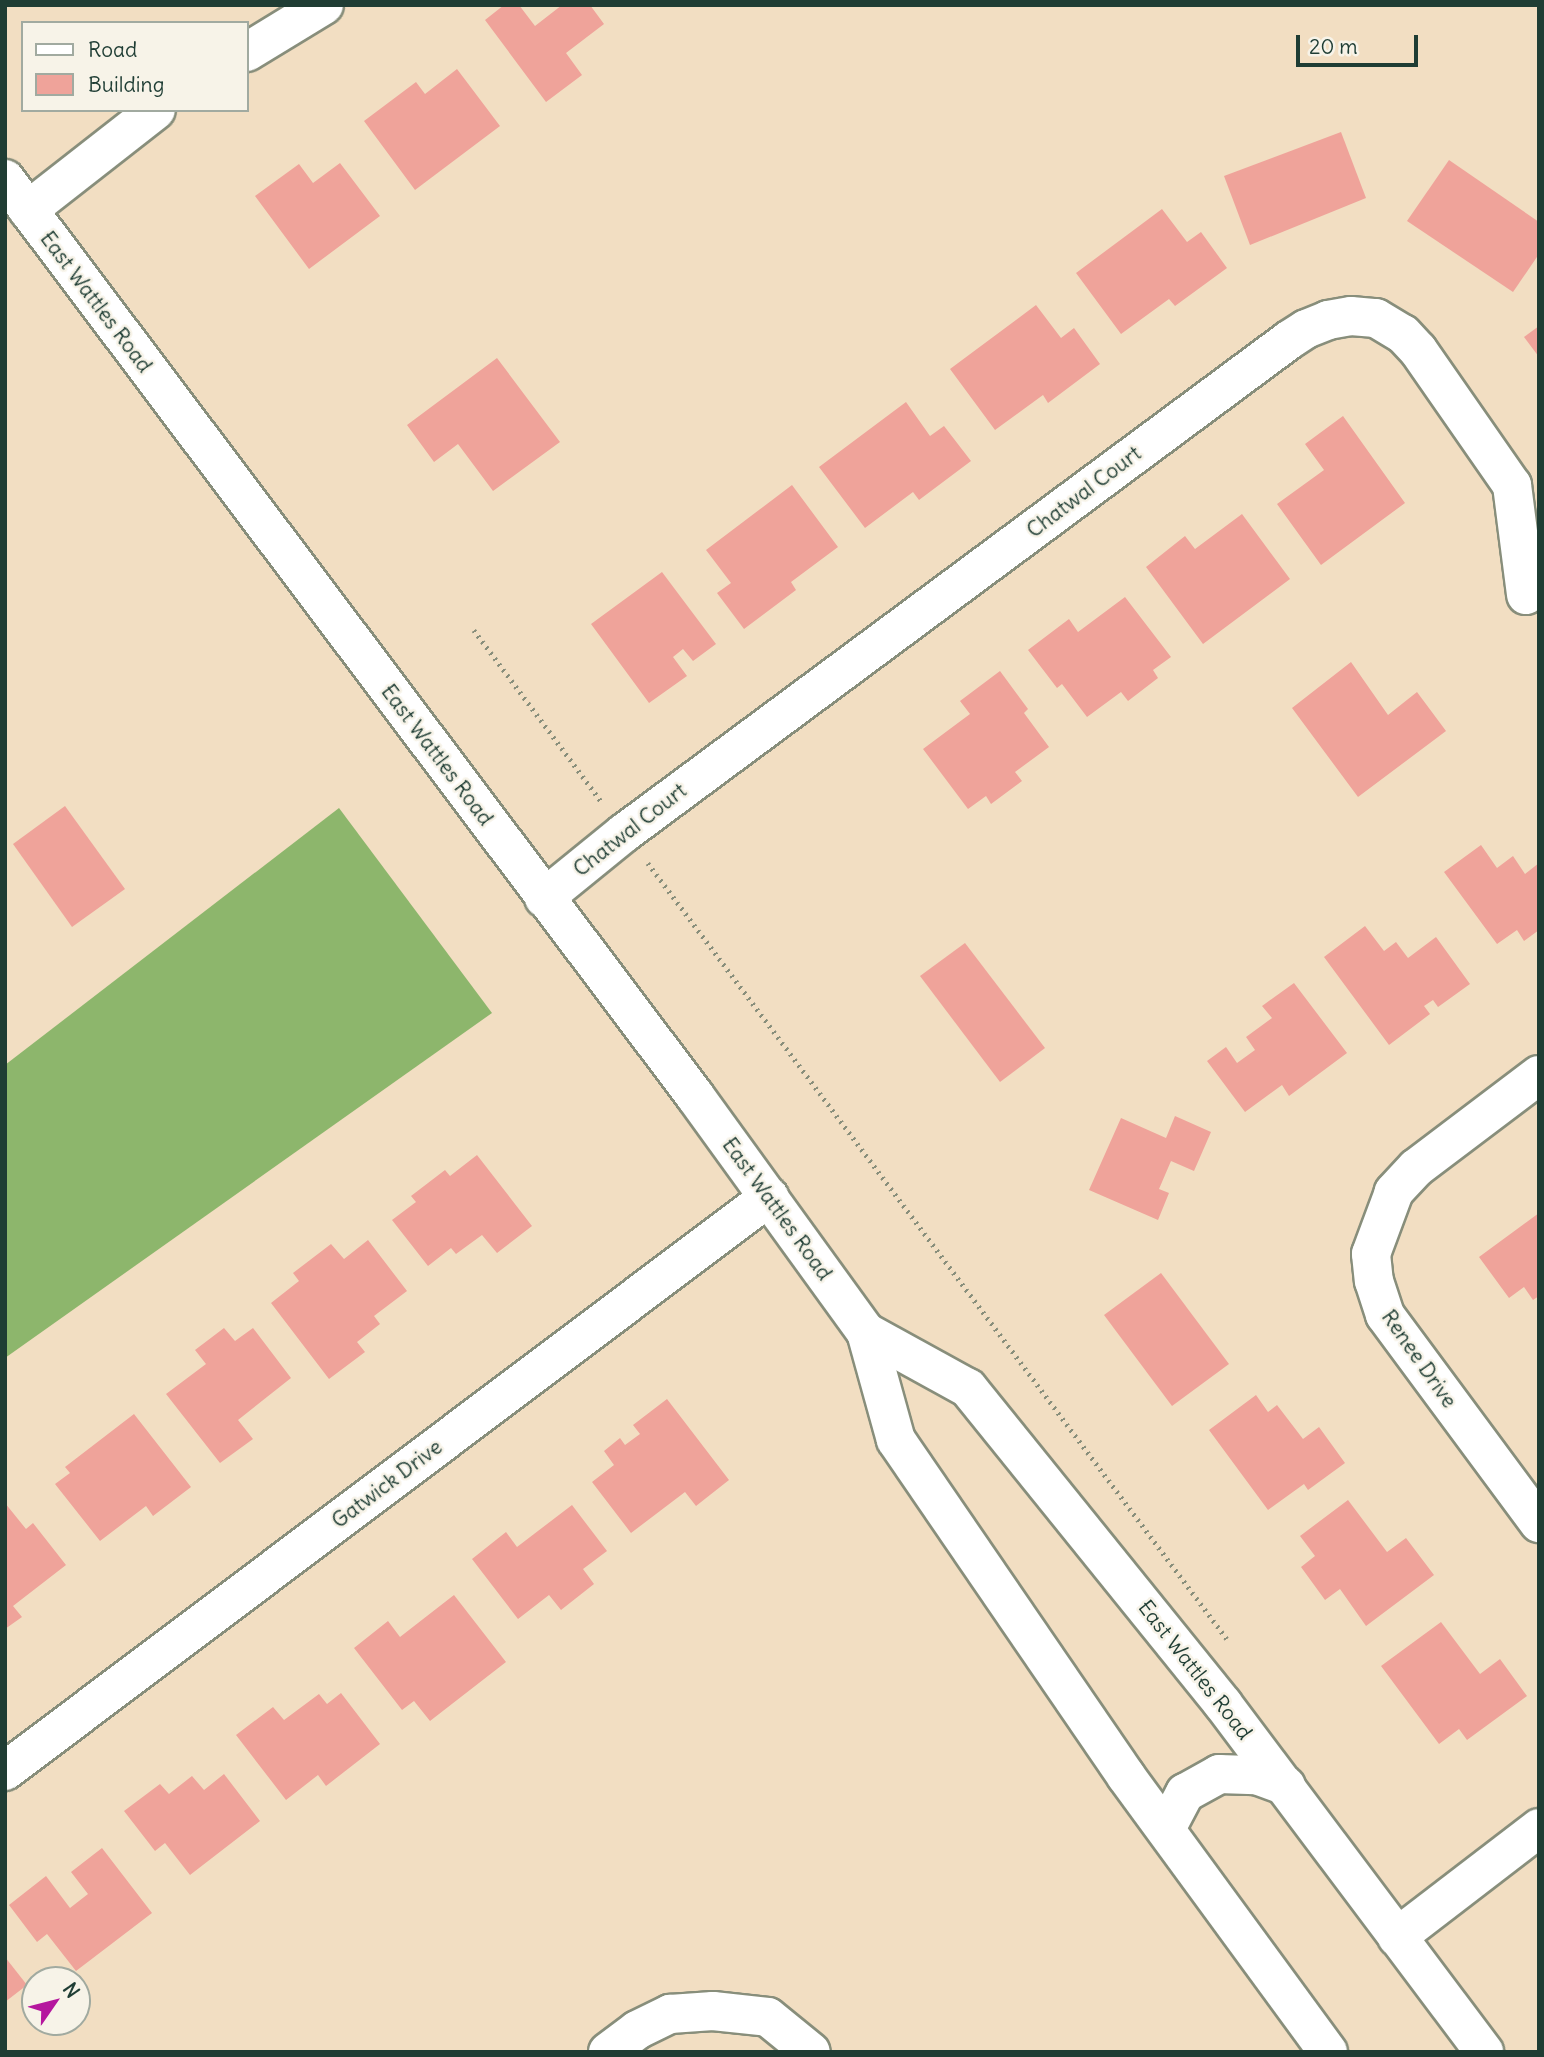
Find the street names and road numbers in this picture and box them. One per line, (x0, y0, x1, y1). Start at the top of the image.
street label: East Wattles Road (35, 227, 157, 377)
street label: Chatwal Court (1022, 441, 1146, 543)
street label: East Wattles Road (376, 680, 498, 830)
street label: Chatwal Court (568, 778, 692, 882)
street label: East Wattles Road (717, 1133, 837, 1285)
street label: Renee Drive (1376, 1305, 1462, 1413)
street label: Gatwick Drive (327, 1434, 447, 1534)
street label: East Wattles Road (1133, 1595, 1257, 1745)

